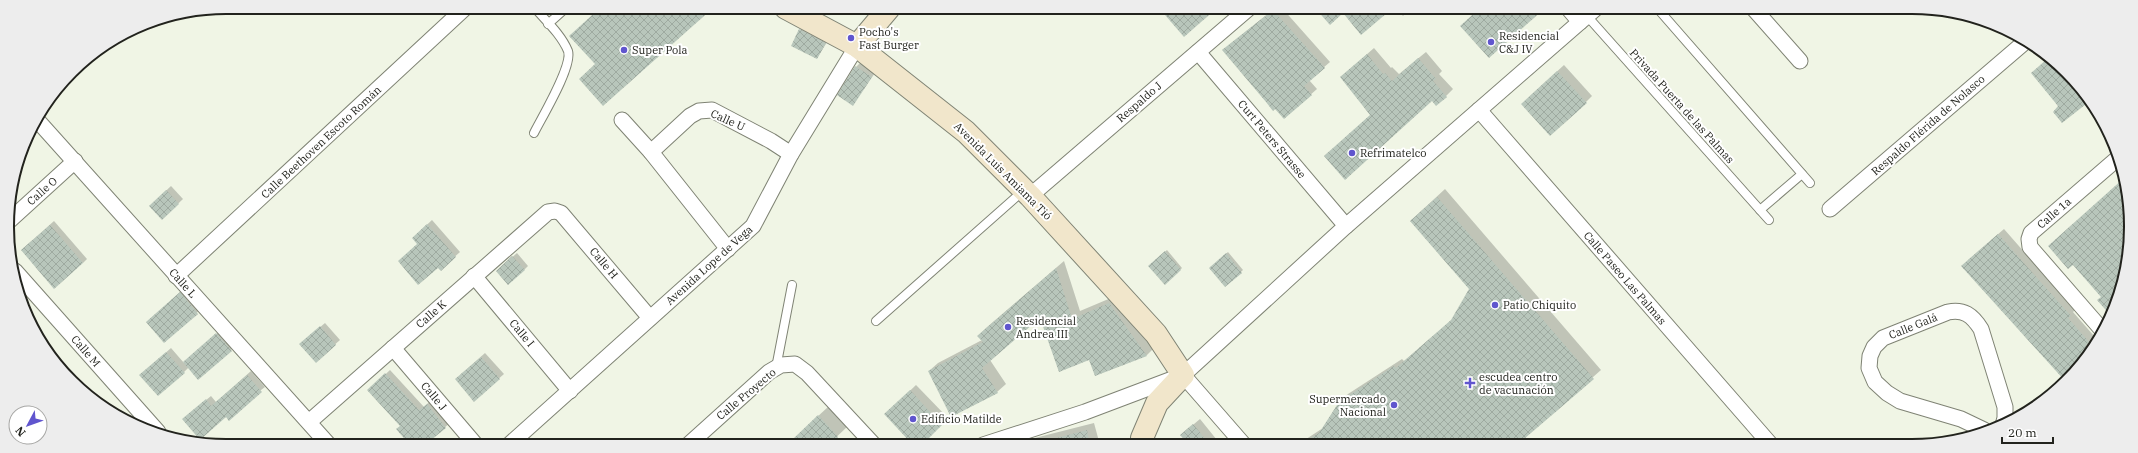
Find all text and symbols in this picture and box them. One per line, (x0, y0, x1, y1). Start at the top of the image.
place label: Pocho's Fast Burger (859, 25, 919, 52)
place label: Residencial C&J IV (1499, 29, 1559, 56)
marker: Pocho's Fast Burger (846, 33, 856, 43)
marker: Residencial C&J IV (1486, 37, 1496, 47)
place label: Super Pola (632, 43, 688, 57)
marker: Super Pola (619, 45, 629, 55)
street label: Privada Puerta de las Palmas (1627, 46, 1737, 166)
street label: Respaldo Flérida de Nolasco (1868, 72, 1988, 178)
street label: Respaldo J (1114, 79, 1164, 125)
street label: Calle Beethoven Escoto Román (258, 83, 384, 201)
street label: Curt Peters Strasse (1235, 97, 1309, 181)
street label: Calle U (709, 106, 747, 134)
street label: Avenida Luis Amiama Tió (951, 119, 1055, 223)
place label: Refrimatelco (1360, 146, 1426, 160)
marker: Refrimatelco (1347, 148, 1357, 158)
street label: Calle O (24, 174, 60, 208)
street label: Calle 1a (2034, 194, 2074, 232)
street label: Avenida Lope de Vega (663, 222, 755, 308)
street label: Calle Paseo Las Palmas (1581, 228, 1669, 328)
street label: Calle H (587, 244, 621, 282)
street label: Calle L (166, 265, 200, 301)
street label: Calle K (413, 297, 449, 331)
place label: Patio Chiquito (1503, 298, 1576, 312)
marker: Patio Chiquito (1490, 300, 1500, 310)
street label: Calle Galá (1887, 310, 1939, 342)
place label: Residencial Andrea III (1016, 314, 1076, 341)
street label: Calle I (506, 316, 538, 350)
marker: Residencial Andrea III (1003, 322, 1013, 332)
street label: Calle M (68, 332, 104, 370)
street label: Calle Proyecto (713, 365, 779, 423)
place label: escudea centro de vacunación (1479, 370, 1557, 397)
marker: escudea centro de vacunación (1464, 377, 1476, 389)
street label: Calle J (418, 379, 450, 413)
place label: Supermercado Nacional (1309, 392, 1386, 419)
marker: Supermercado Nacional (1389, 400, 1399, 410)
north arrow (8, 405, 48, 445)
place label: Edificio Matilde (921, 412, 1002, 426)
marker: Edificio Matilde (908, 414, 918, 424)
scale bar (2002, 419, 2053, 445)
text: N (12, 423, 29, 439)
text: 20 m (2008, 425, 2037, 440)

